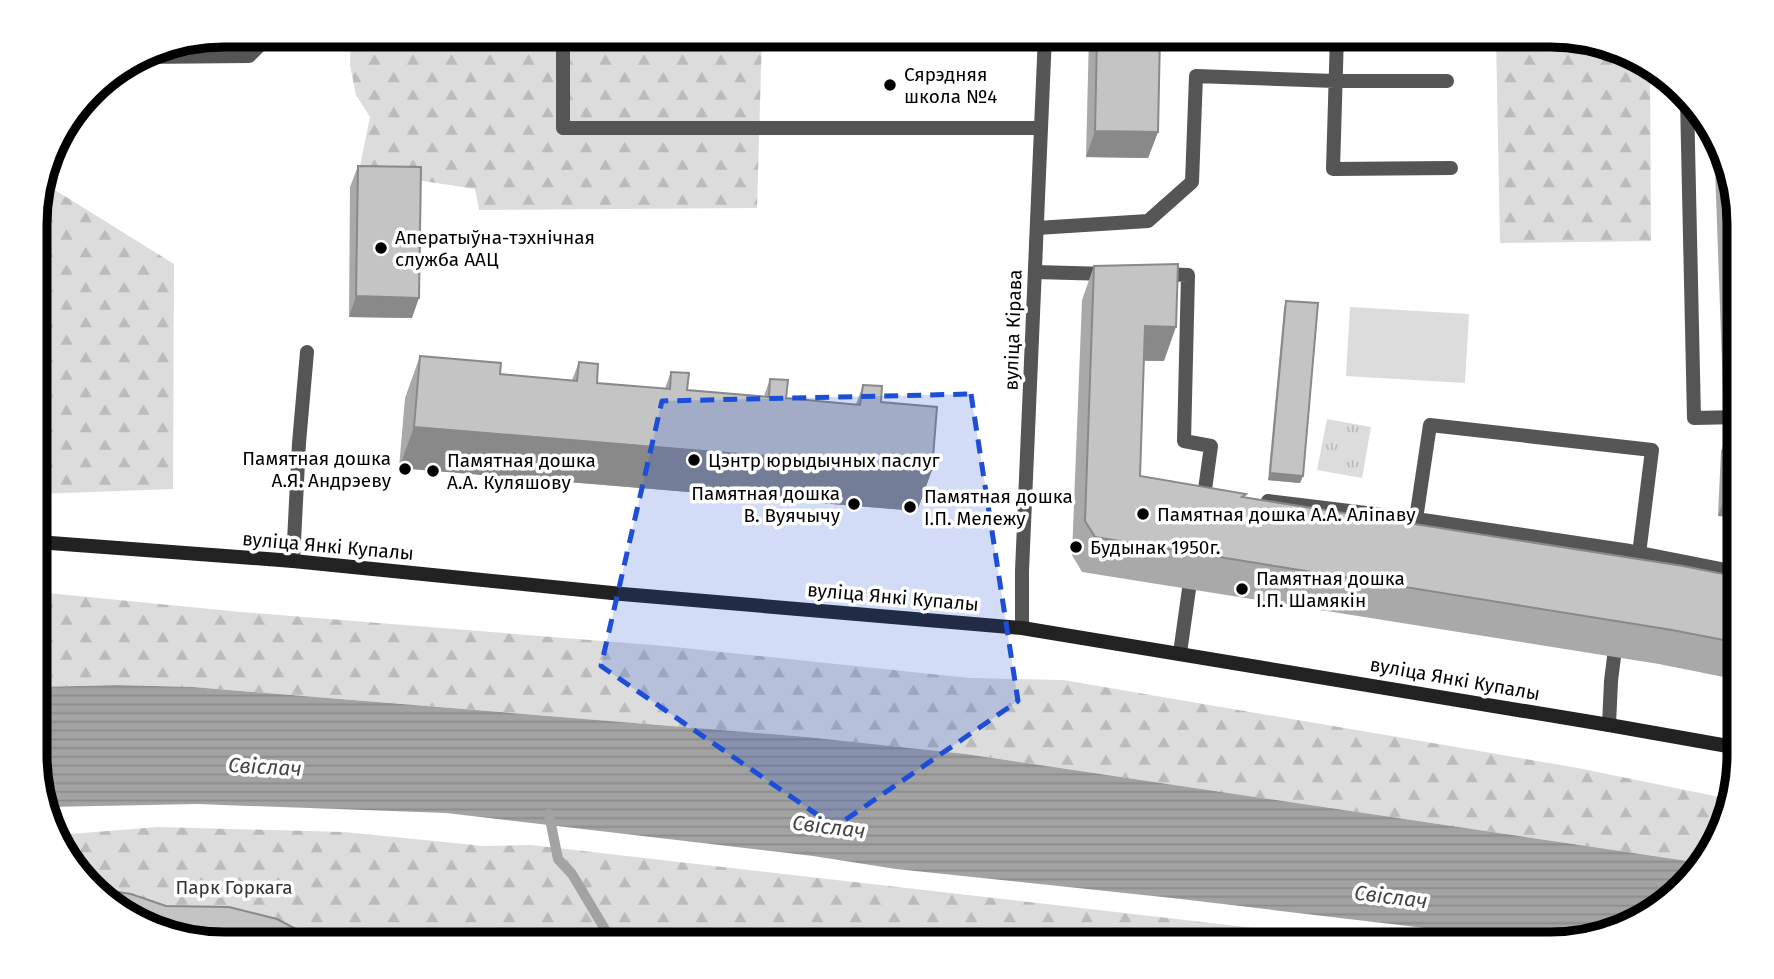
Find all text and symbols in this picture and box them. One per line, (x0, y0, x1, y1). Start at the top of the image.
place label: Сярэдняя школа №4 (904, 63, 997, 108)
marker: Сярэдняя школа №4 (882, 77, 898, 93)
place label: Аператыўна-тэхнічная служба ААЦ (395, 226, 595, 271)
marker: Аператыўна-тэхнічная служба ААЦ (373, 240, 389, 256)
street label: вуліца Кірава (999, 269, 1027, 391)
place label: Памятная дошка А.Я. Андрэеву (242, 447, 392, 492)
place label: Памятная дошка А.А. Куляшову (447, 449, 596, 494)
place label: Цэнтр юрыдычных паслуг (708, 449, 941, 472)
marker: Цэнтр юрыдычных паслуг (686, 452, 702, 468)
marker: Памятная дошка А.Я. Андрэеву (397, 461, 413, 477)
marker: Памятная дошка А.А. Куляшову (425, 463, 441, 479)
place label: Памятная дошка В. Вуячычу (691, 482, 841, 527)
place label: Памятная дошка І.П. Мележу (924, 485, 1073, 530)
marker: Памятная дошка В. Вуячычу (846, 496, 862, 512)
marker: Памятная дошка І.П. Мележу (902, 499, 918, 515)
place label: Памятная дошка А.А. Аліпаву (1157, 503, 1416, 526)
marker: Памятная дошка А.А. Аліпаву (1135, 506, 1151, 522)
street label: вуліца Янкі Купалы (241, 527, 415, 565)
place label: Будынак 1950г. (1090, 536, 1220, 559)
marker: Будынак 1950г. (1068, 539, 1084, 555)
place label: Памятная дошка І.П. Шамякін (1256, 567, 1405, 612)
street label: вуліца Янкі Купалы (806, 578, 980, 616)
marker: Памятная дошка І.П. Шамякін (1234, 581, 1250, 597)
street label: вуліца Янкі Купалы (1368, 653, 1542, 705)
water label: Свіслач (228, 752, 302, 782)
water label: Свіслач (791, 810, 867, 844)
park label: Парк Горкага (175, 876, 293, 899)
water label: Свіслач (1353, 880, 1429, 914)

